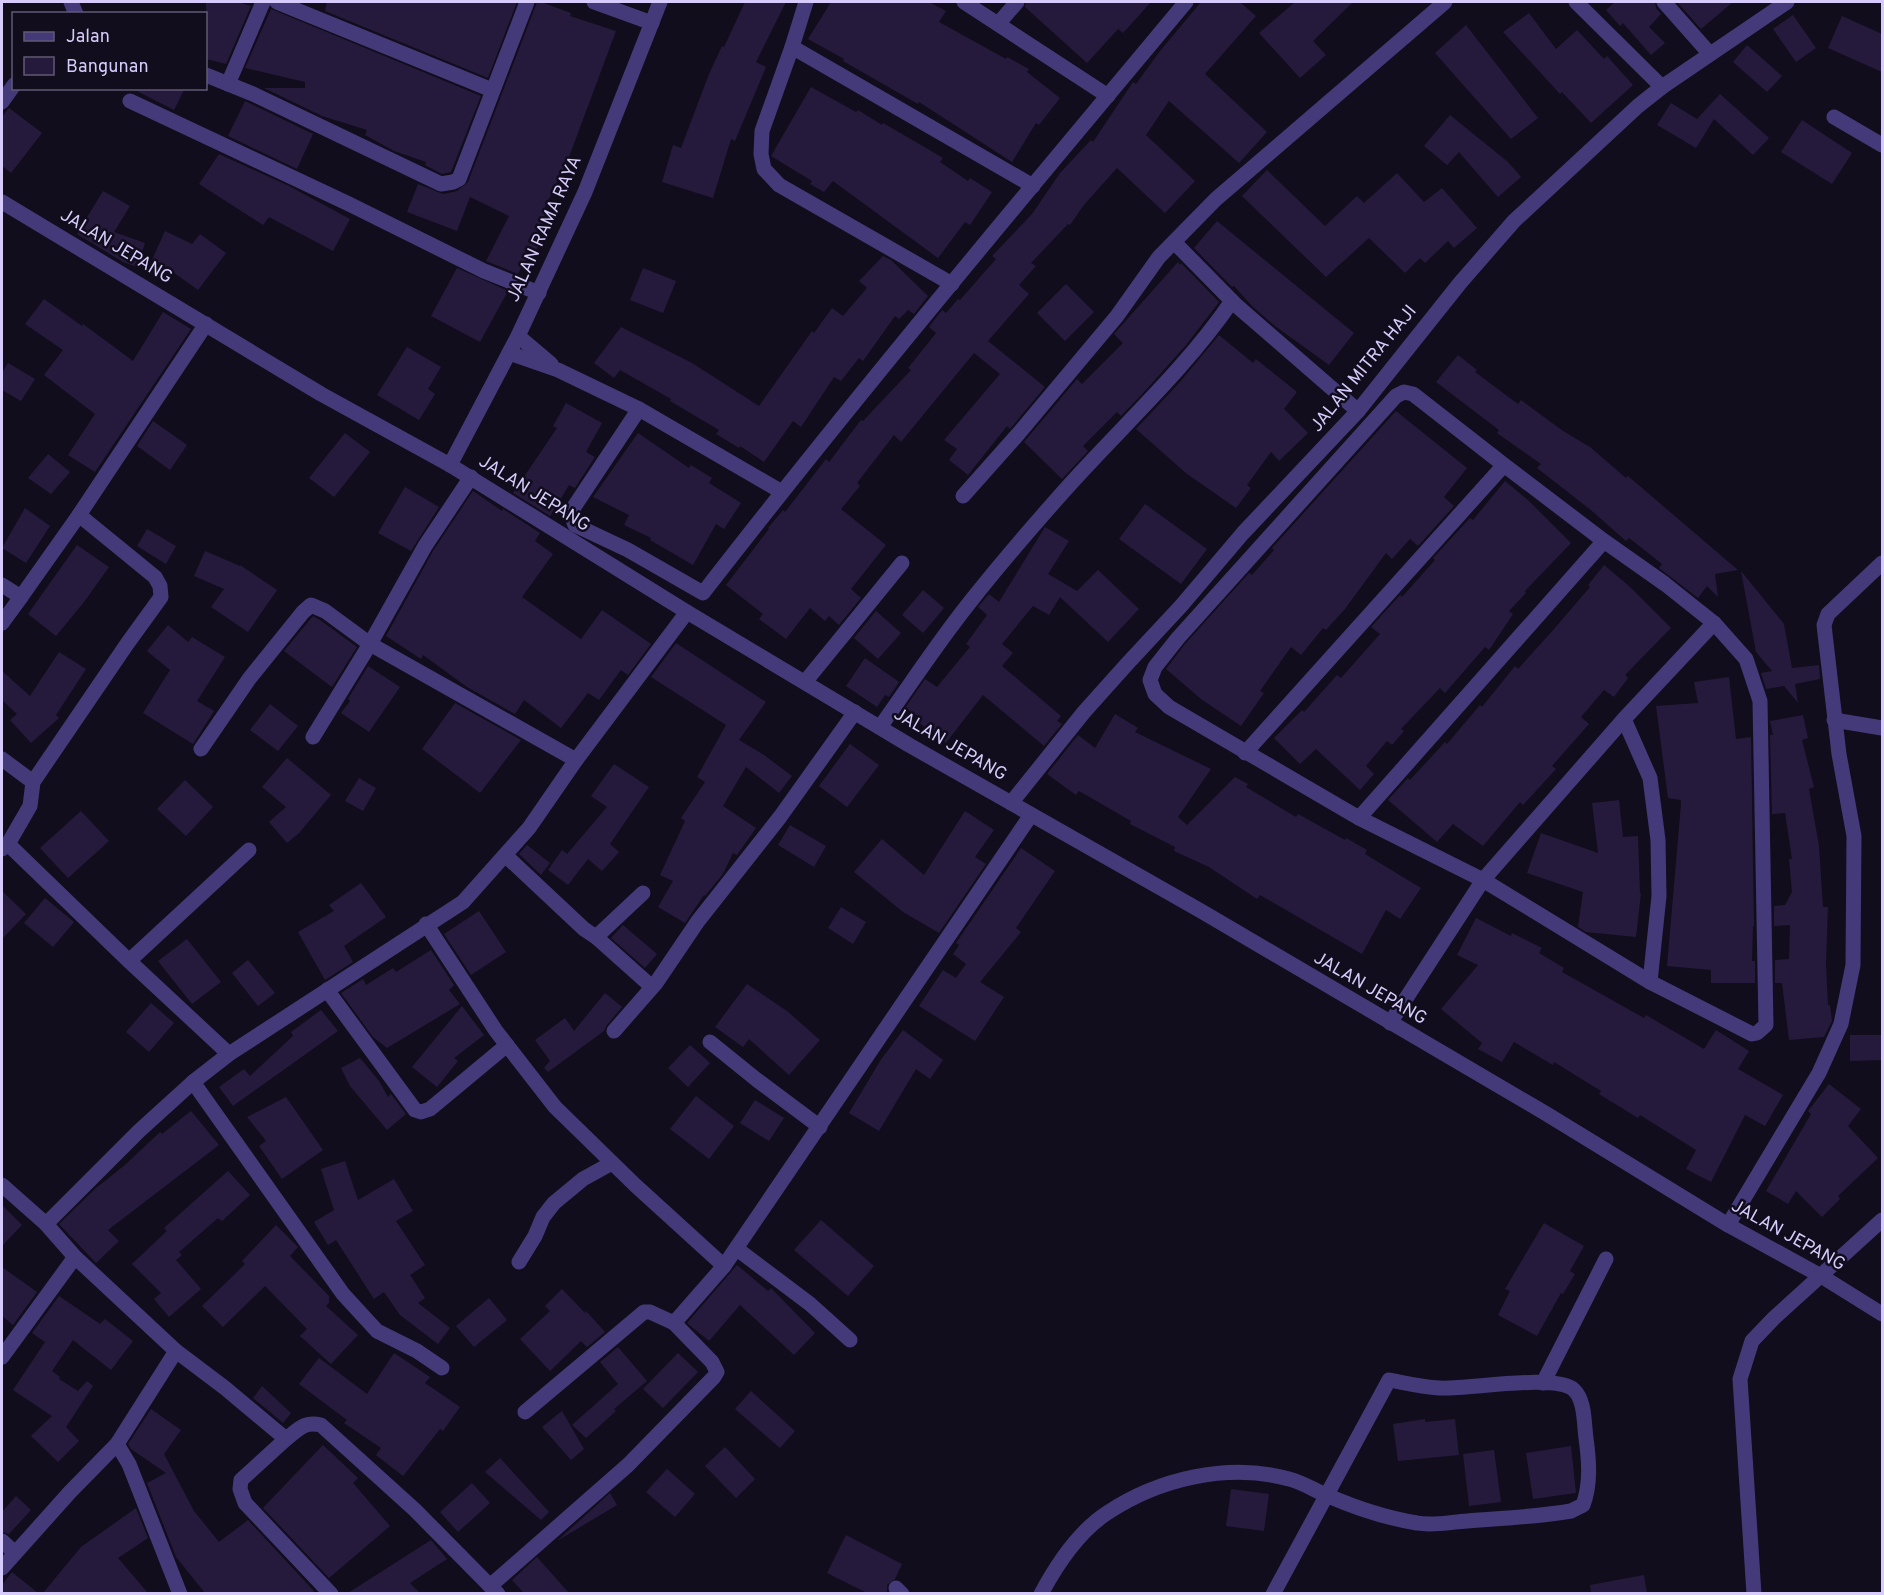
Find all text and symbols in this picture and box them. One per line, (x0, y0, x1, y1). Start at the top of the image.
legend (12, 12, 207, 90)
text: Jalan (66, 26, 110, 49)
text: Bangunan (66, 56, 149, 79)
street label: JALAN RAMA RAYA (502, 152, 588, 306)
street label: JALAN JEPANG (56, 204, 176, 290)
street label: JALAN MITRA HAJI (1306, 301, 1422, 437)
street label: JALAN JEPANG (474, 451, 594, 537)
street label: JALAN JEPANG (889, 703, 1011, 787)
street label: JALAN JEPANG (1309, 947, 1431, 1031)
street label: JALAN JEPANG (1727, 1195, 1849, 1277)

